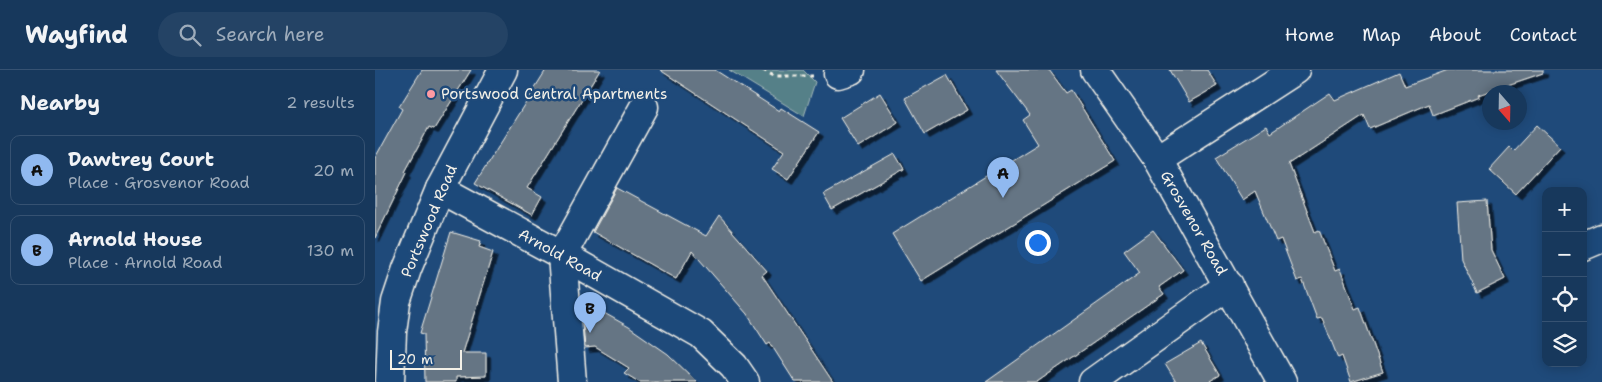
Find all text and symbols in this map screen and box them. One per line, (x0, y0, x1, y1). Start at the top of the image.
search box (158, 12, 508, 57)
text: Wayfind (25, 19, 128, 51)
icon: search (176, 21, 204, 49)
text: Search here (216, 22, 324, 47)
text: Home (1285, 23, 1334, 47)
text: Map (1362, 23, 1401, 47)
text: About (1429, 23, 1482, 47)
text: Contact (1510, 23, 1577, 47)
place label: Portswood Central Apartments (441, 84, 667, 104)
north arrow (1482, 85, 1527, 130)
marker: Portswood Central Apartments (425, 88, 437, 100)
text: Nearby (20, 89, 100, 117)
text: 2 results (286, 92, 355, 113)
text: Dawtrey Court (68, 147, 214, 172)
pin: A (987, 157, 1019, 198)
text: A (31, 160, 43, 181)
text: 20 m (313, 160, 354, 181)
street label: Portswood Road (396, 161, 462, 280)
street label: Grosvenor Road (1156, 167, 1232, 279)
text: Place · Grosvenor Road (68, 172, 250, 193)
map controls (1542, 187, 1587, 367)
button: + (1542, 187, 1587, 232)
street label: Arnold Road (515, 224, 606, 286)
text: Arnold House (68, 227, 202, 252)
your location (1025, 230, 1051, 256)
button: − (1542, 232, 1587, 277)
text: B (32, 240, 42, 261)
text: 130 m (307, 240, 354, 261)
text: Place · Arnold Road (68, 252, 222, 273)
button: locate (1542, 277, 1587, 322)
pin: B (574, 292, 606, 333)
button: layers (1542, 322, 1587, 367)
scale bar (390, 347, 463, 370)
text: 20 m (397, 350, 433, 368)

